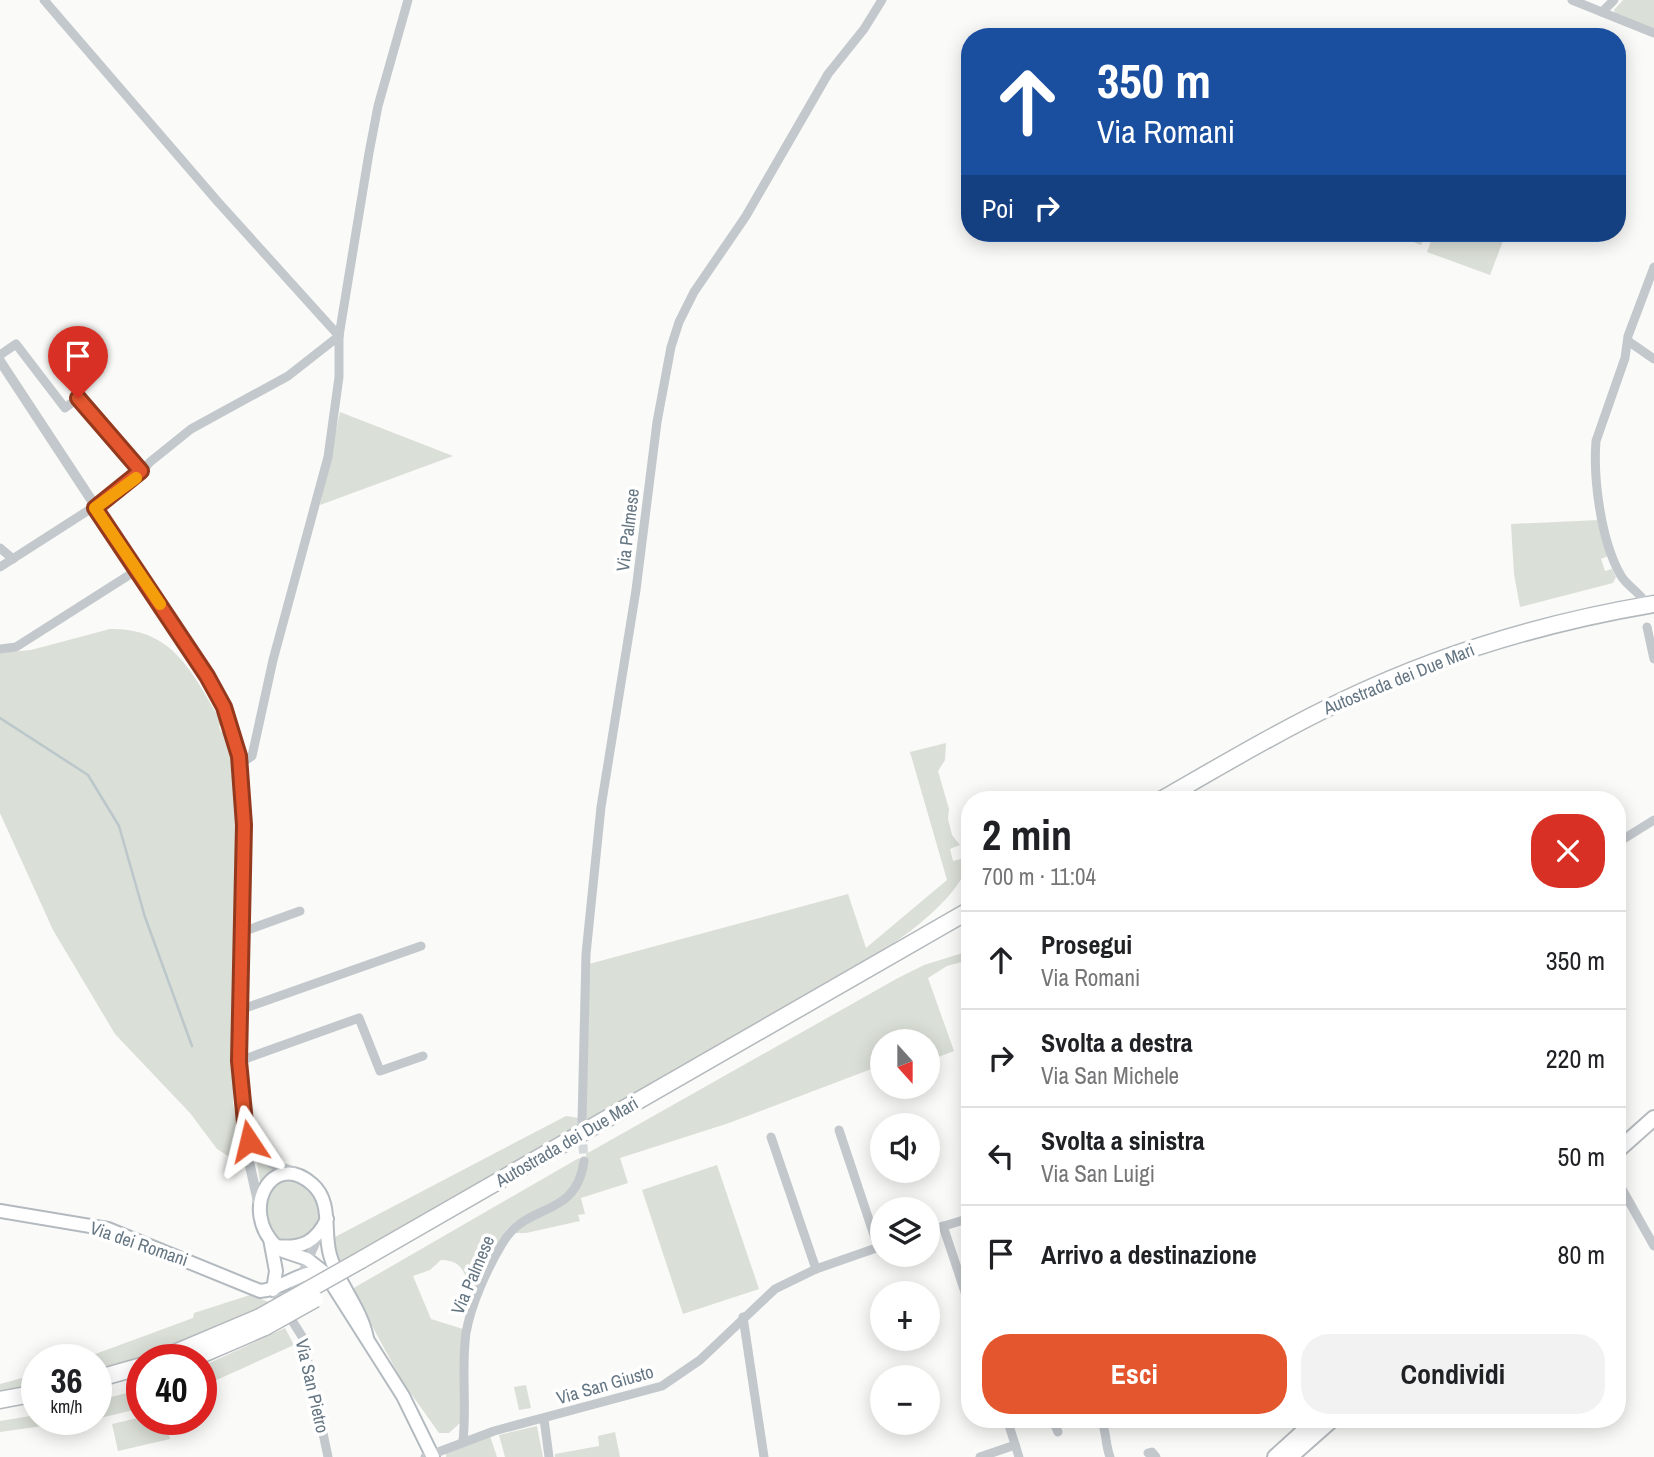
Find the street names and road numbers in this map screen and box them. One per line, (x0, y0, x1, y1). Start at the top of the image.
street label: Via Palmese (610, 487, 645, 573)
street label: Autostrada dei Due Mari (1319, 637, 1478, 721)
street label: Autostrada dei Due Mari (490, 1091, 643, 1193)
street label: Via dei Romani (87, 1215, 192, 1272)
street label: Via Palmese (445, 1232, 500, 1318)
street label: Via San Pietro (290, 1336, 335, 1435)
street label: Via San Giusto (553, 1359, 656, 1410)

